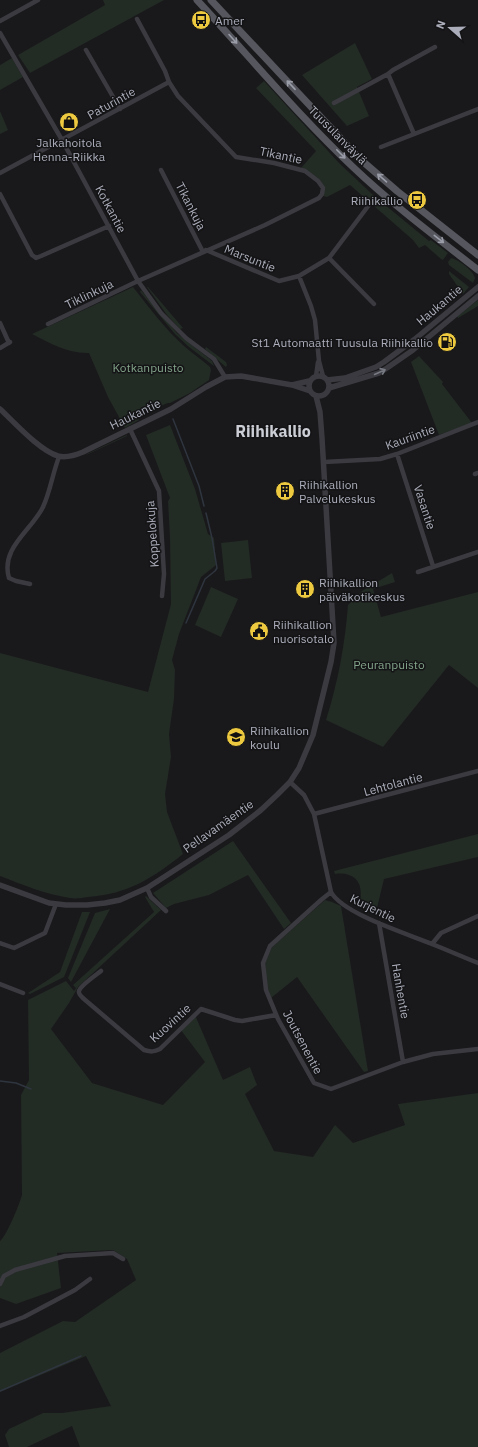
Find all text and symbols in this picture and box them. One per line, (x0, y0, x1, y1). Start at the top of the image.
north arrow (430, 8, 470, 48)
bus stop icon: Amer (190, 9, 212, 31)
place label: Amer (215, 13, 245, 28)
text: N (433, 18, 449, 31)
one-way arrow (228, 34, 238, 44)
one-way arrow (287, 80, 296, 90)
street label: Paturintie (84, 83, 138, 122)
street label: Tuusulanväylä (306, 103, 371, 168)
shop icon: Jalkahoitola Henna-Riikka (58, 111, 80, 133)
place label: Jalkahoitola Henna-Riikka (33, 135, 106, 164)
street label: Tikantie (258, 143, 304, 167)
one-way arrow (336, 149, 346, 159)
one-way arrow (377, 174, 388, 183)
street label: Tikankuja (173, 180, 210, 233)
street label: Kotkantie (92, 183, 130, 236)
bus stop icon: Riihikallio (406, 189, 428, 211)
place label: Riihikallio (351, 193, 403, 208)
one-way arrow (433, 235, 444, 243)
street label: Marsuntie (222, 241, 278, 275)
street label: Tiklinkuja (62, 276, 116, 312)
street label: Haukantie (413, 281, 465, 328)
fuel station icon: St1 Automaatti Tuusula Riihikallio (436, 331, 458, 353)
place label: St1 Automaatti Tuusula Riihikallio (252, 335, 433, 350)
park label: Kotkanpuisto (112, 360, 184, 375)
one-way arrow (373, 367, 385, 375)
street label: Haukantie (107, 395, 163, 433)
district label: Riihikallio (235, 421, 311, 441)
street label: Kauriintie (383, 421, 437, 453)
place label: Riihikallion Palvelukeskus (299, 477, 376, 506)
building icon: Riihikallion Palvelukeskus (274, 480, 296, 502)
street label: Vasantie (411, 483, 439, 532)
street label: Koppelokuja (142, 499, 162, 568)
place label: Riihikallion päiväkotikeskus (319, 575, 405, 604)
building icon: Riihikallion päiväkotikeskus (294, 578, 316, 600)
place label: Riihikallion nuorisotalo (273, 617, 334, 646)
public building icon: Riihikallion nuorisotalo (248, 620, 270, 642)
park label: Peuranpuisto (353, 657, 425, 672)
place label: Riihikallion koulu (250, 723, 309, 752)
school or university icon: Riihikallion koulu (225, 726, 247, 748)
street label: Lehtolantie (362, 769, 425, 799)
street label: Pellavamäentie (180, 796, 257, 856)
street label: Kurjentie (348, 891, 399, 926)
street label: Hanhentie (389, 962, 413, 1020)
street label: Kuovintie (146, 1000, 194, 1045)
street label: Joutsenentie (280, 1007, 326, 1077)

